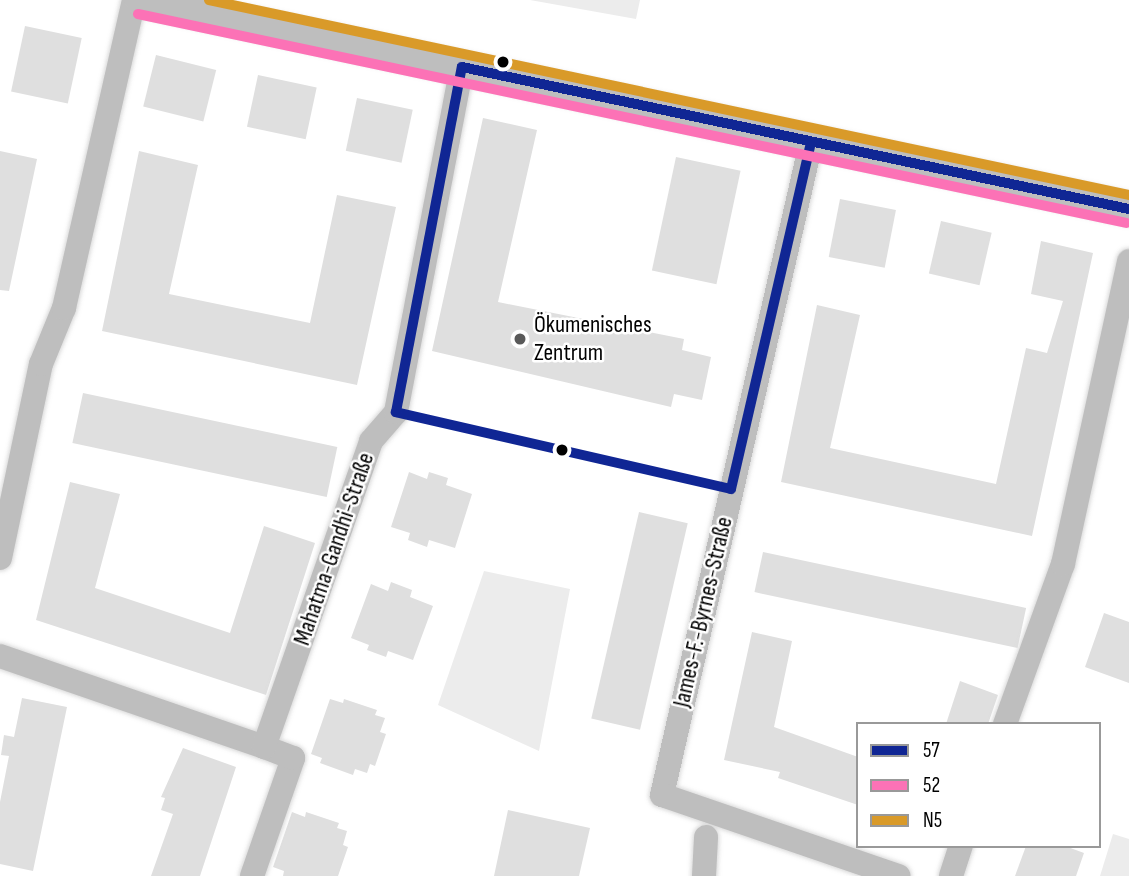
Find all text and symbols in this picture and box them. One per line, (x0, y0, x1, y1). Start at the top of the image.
unlabelled marker (496, 55, 510, 69)
place label: Ökumenisches Zentrum (534, 311, 652, 367)
marker: Ökumenisches Zentrum (512, 331, 528, 347)
unlabelled marker (555, 443, 569, 457)
street label: Mahatma-Gandhi-Straße (288, 449, 380, 649)
street label: James-F.-Byrnes-Straße (667, 514, 739, 710)
legend (856, 722, 1101, 848)
text: 57 (923, 738, 940, 763)
text: 52 (923, 773, 940, 798)
text: N5 (923, 808, 942, 833)

